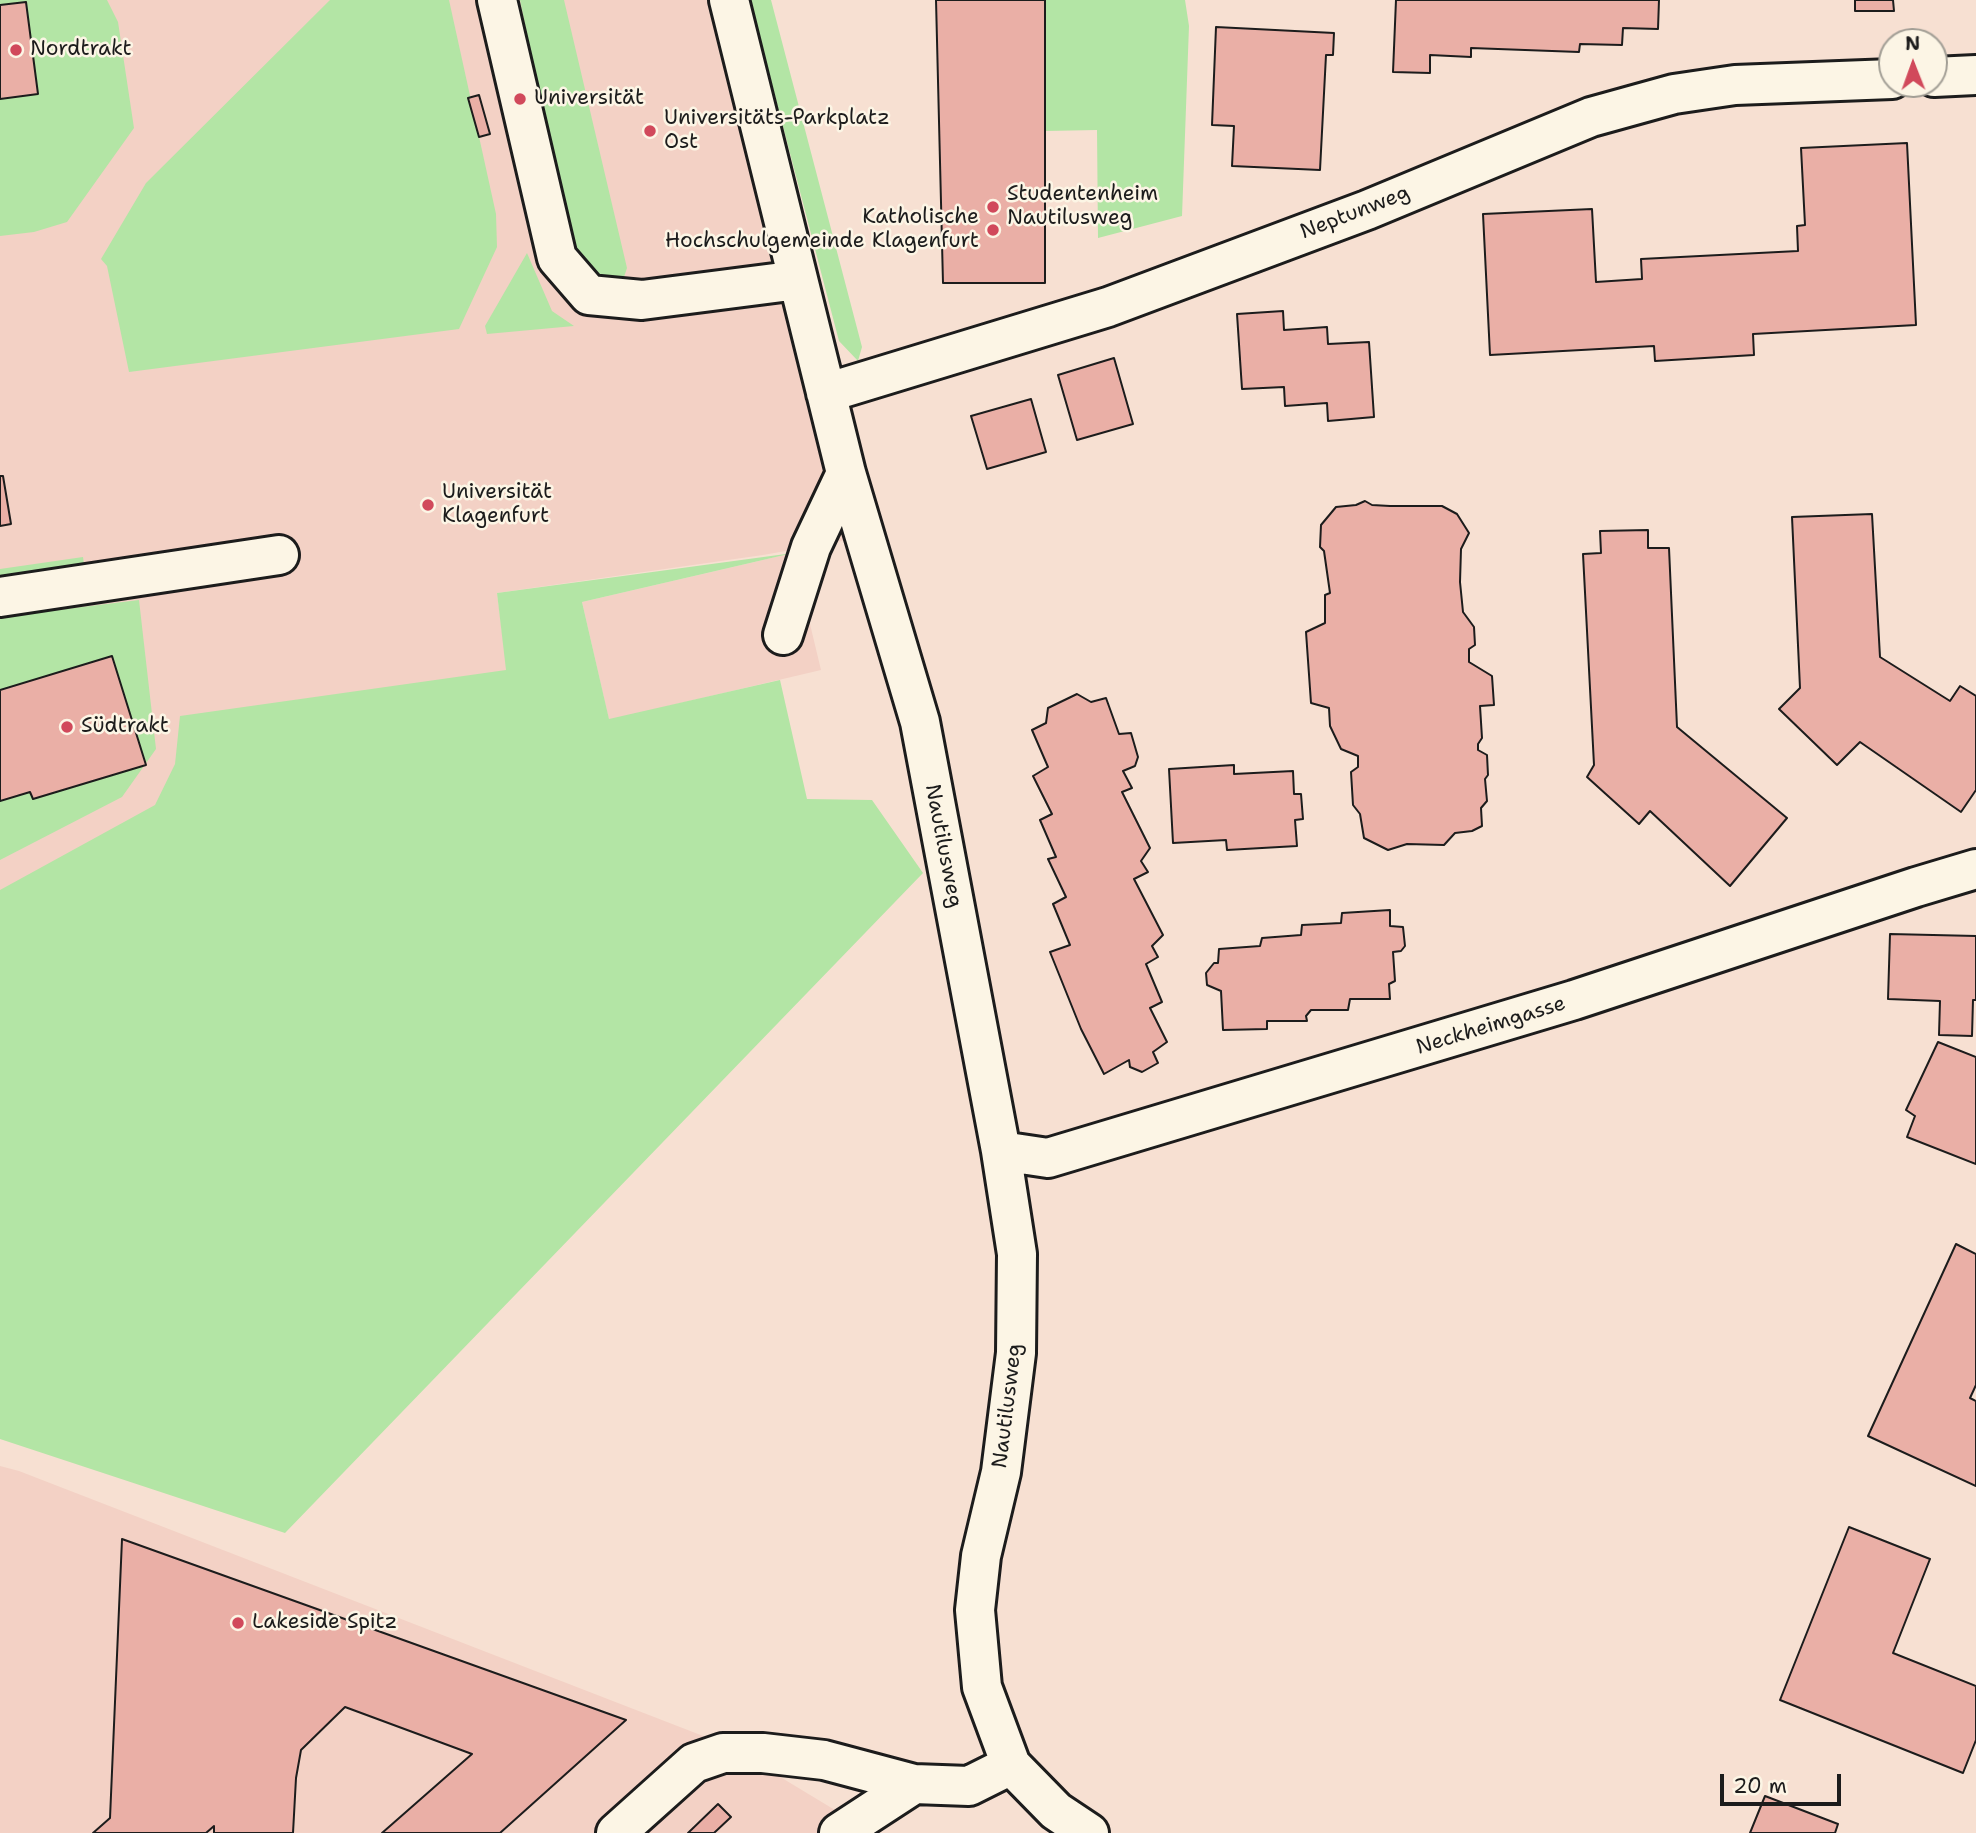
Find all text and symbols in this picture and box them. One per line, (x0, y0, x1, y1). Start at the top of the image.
north arrow (1878, 28, 1948, 98)
text: N (1905, 31, 1920, 56)
place label: Nordtrakt (30, 37, 132, 63)
marker: Nordtrakt (8, 42, 24, 58)
place label: Universität (534, 86, 644, 112)
marker: Universität (512, 91, 528, 107)
place label: Universitäts-Parkplatz Ost (664, 106, 890, 156)
marker: Universitäts-Parkplatz Ost (642, 123, 658, 139)
street label: Neptunweg (1297, 181, 1413, 245)
place label: Studentenheim Nautilusweg (1007, 182, 1158, 232)
marker: Studentenheim Nautilusweg (985, 199, 1001, 215)
place label: Katholische Hochschulgemeinde Klagenfurt (665, 205, 979, 255)
marker: Katholische Hochschulgemeinde Klagenfurt (985, 222, 1001, 238)
place label: Universität Klagenfurt (442, 480, 552, 530)
marker: Universität Klagenfurt (420, 497, 436, 513)
place label: Südtrakt (81, 714, 169, 740)
marker: Südtrakt (59, 719, 75, 735)
street label: Nautilusweg (919, 782, 967, 910)
street label: Neckheimgasse (1413, 991, 1569, 1061)
street label: Nautilusweg (988, 1342, 1028, 1470)
place label: Lakeside Spitz (252, 1610, 397, 1636)
marker: Lakeside Spitz (230, 1615, 246, 1631)
scale bar (1724, 1759, 1845, 1803)
text: 20 m (1733, 1772, 1787, 1800)

